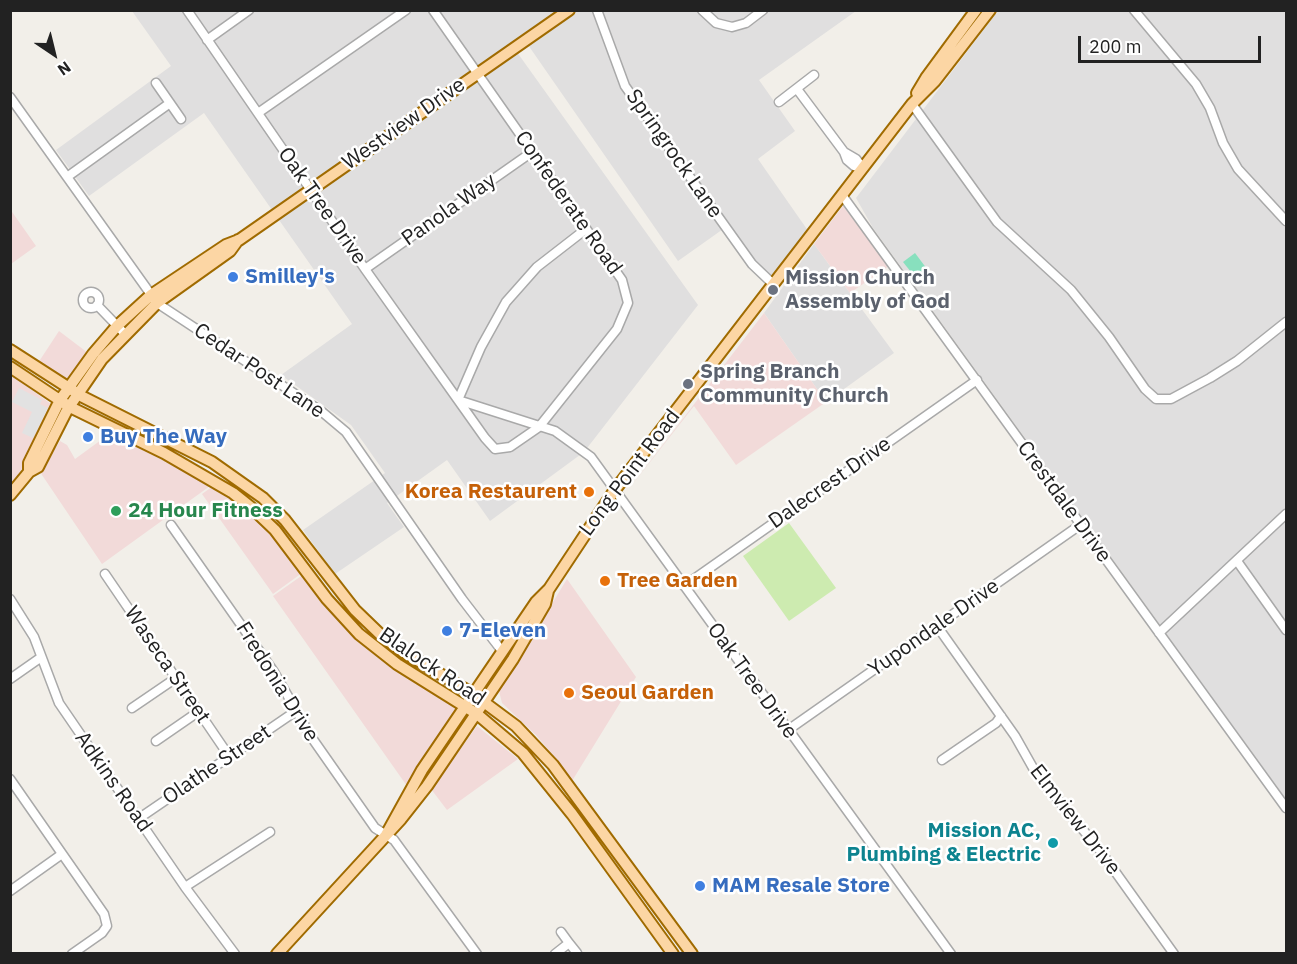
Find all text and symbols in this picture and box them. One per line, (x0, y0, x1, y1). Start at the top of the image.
north arrow (24, 24, 84, 84)
scale bar (1081, 24, 1264, 62)
text: 200 m (1089, 35, 1141, 58)
text: N (54, 57, 75, 80)
street label: Westview Drive (338, 72, 470, 176)
street label: Springrock Lane (620, 85, 728, 223)
street label: Confederate Road (509, 126, 627, 280)
street label: Oak Tree Drive (272, 142, 372, 270)
street label: Panola Way (397, 168, 501, 252)
place label: Smilley's (245, 264, 335, 290)
place label: Mission Church Assembly of God (785, 265, 950, 315)
marker: Smilley's (226, 270, 240, 284)
marker: Mission Church Assembly of God (766, 283, 780, 297)
street label: Cedar Post Lane (189, 318, 329, 424)
place label: Spring Branch Community Church (700, 359, 889, 409)
marker: Spring Branch Community Church (681, 377, 695, 391)
street label: Long Point Road (574, 405, 686, 541)
place label: Buy The Way (100, 424, 227, 450)
marker: Buy The Way (81, 430, 95, 444)
street label: Dalecrest Drive (764, 432, 896, 534)
street label: Crestdale Drive (1012, 436, 1116, 568)
place label: Korea Restaurent (405, 479, 577, 505)
marker: Korea Restaurent (582, 485, 596, 499)
place label: 24 Hour Fitness (128, 498, 283, 524)
marker: 24 Hour Fitness (109, 504, 123, 518)
place label: Tree Garden (617, 568, 738, 594)
marker: Tree Garden (598, 574, 612, 588)
street label: Yupondale Drive (864, 574, 1004, 682)
street label: Waseca Street (119, 602, 215, 728)
street label: Fredonia Drive (230, 617, 324, 747)
place label: 7-Eleven (459, 618, 546, 644)
street label: Oak Tree Drive (701, 618, 803, 744)
street label: Blalock Road (374, 622, 490, 712)
marker: 7-Eleven (440, 624, 454, 638)
place label: Seoul Garden (581, 680, 714, 706)
marker: Seoul Garden (562, 686, 576, 700)
street label: Olathe Street (158, 720, 276, 810)
street label: Adkins Road (69, 727, 157, 837)
street label: Elmview Drive (1024, 760, 1126, 880)
place label: Mission AC, Plumbing & Electric (846, 818, 1041, 868)
marker: Mission AC, Plumbing & Electric (1046, 836, 1060, 850)
place label: MAM Resale Store (712, 873, 890, 899)
marker: MAM Resale Store (693, 879, 707, 893)

